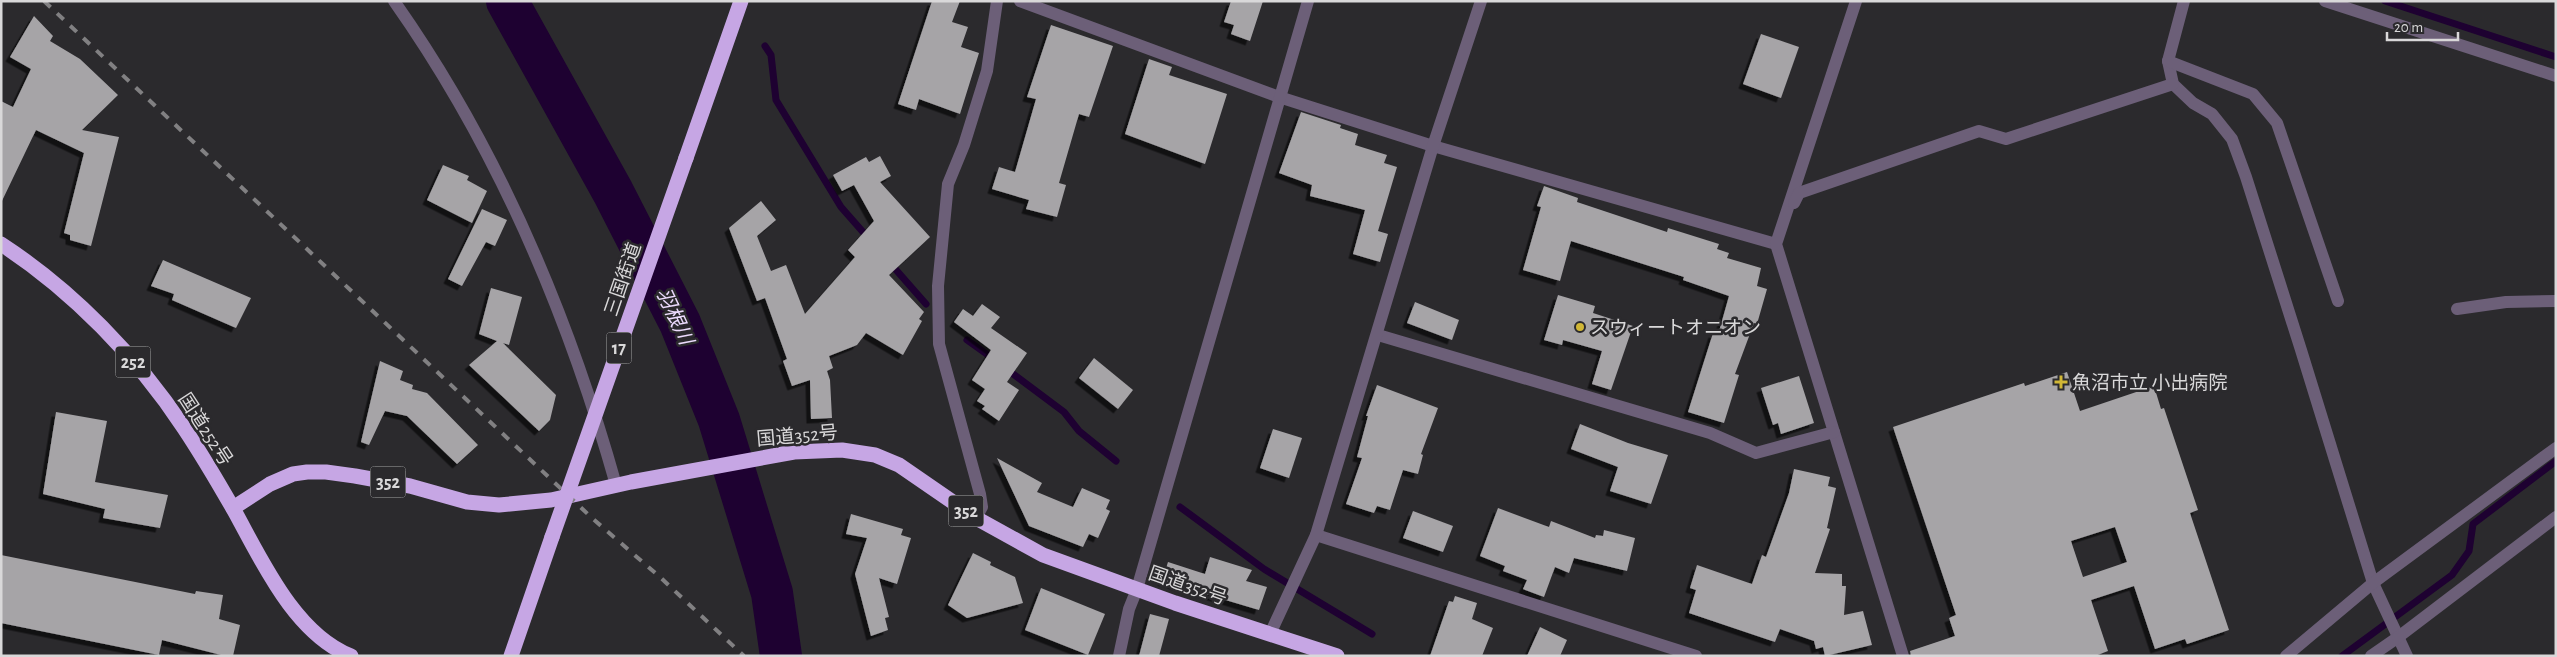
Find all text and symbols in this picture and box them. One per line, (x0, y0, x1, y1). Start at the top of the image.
scale bar (2387, 10, 2458, 42)
text: 20 m (2394, 20, 2423, 35)
street label: 三国街道 (601, 240, 645, 319)
water label: 羽根川 (652, 285, 698, 350)
place label: スウィートオニオン (1590, 318, 1761, 338)
marker: スウィートオニオン (1574, 321, 1586, 333)
road number: 17 (606, 332, 632, 363)
road number: 252 (116, 347, 150, 378)
place label: 魚沼市立 小出病院 (2072, 372, 2227, 393)
marker: 魚沼市立 小出病院 (2054, 375, 2068, 389)
street label: 国道252号 (174, 390, 236, 469)
street label: 国道352号 (756, 422, 839, 450)
road number: 352 (370, 467, 406, 498)
road number: 352 (948, 496, 984, 526)
street label: 国道352号 (1146, 563, 1229, 609)

